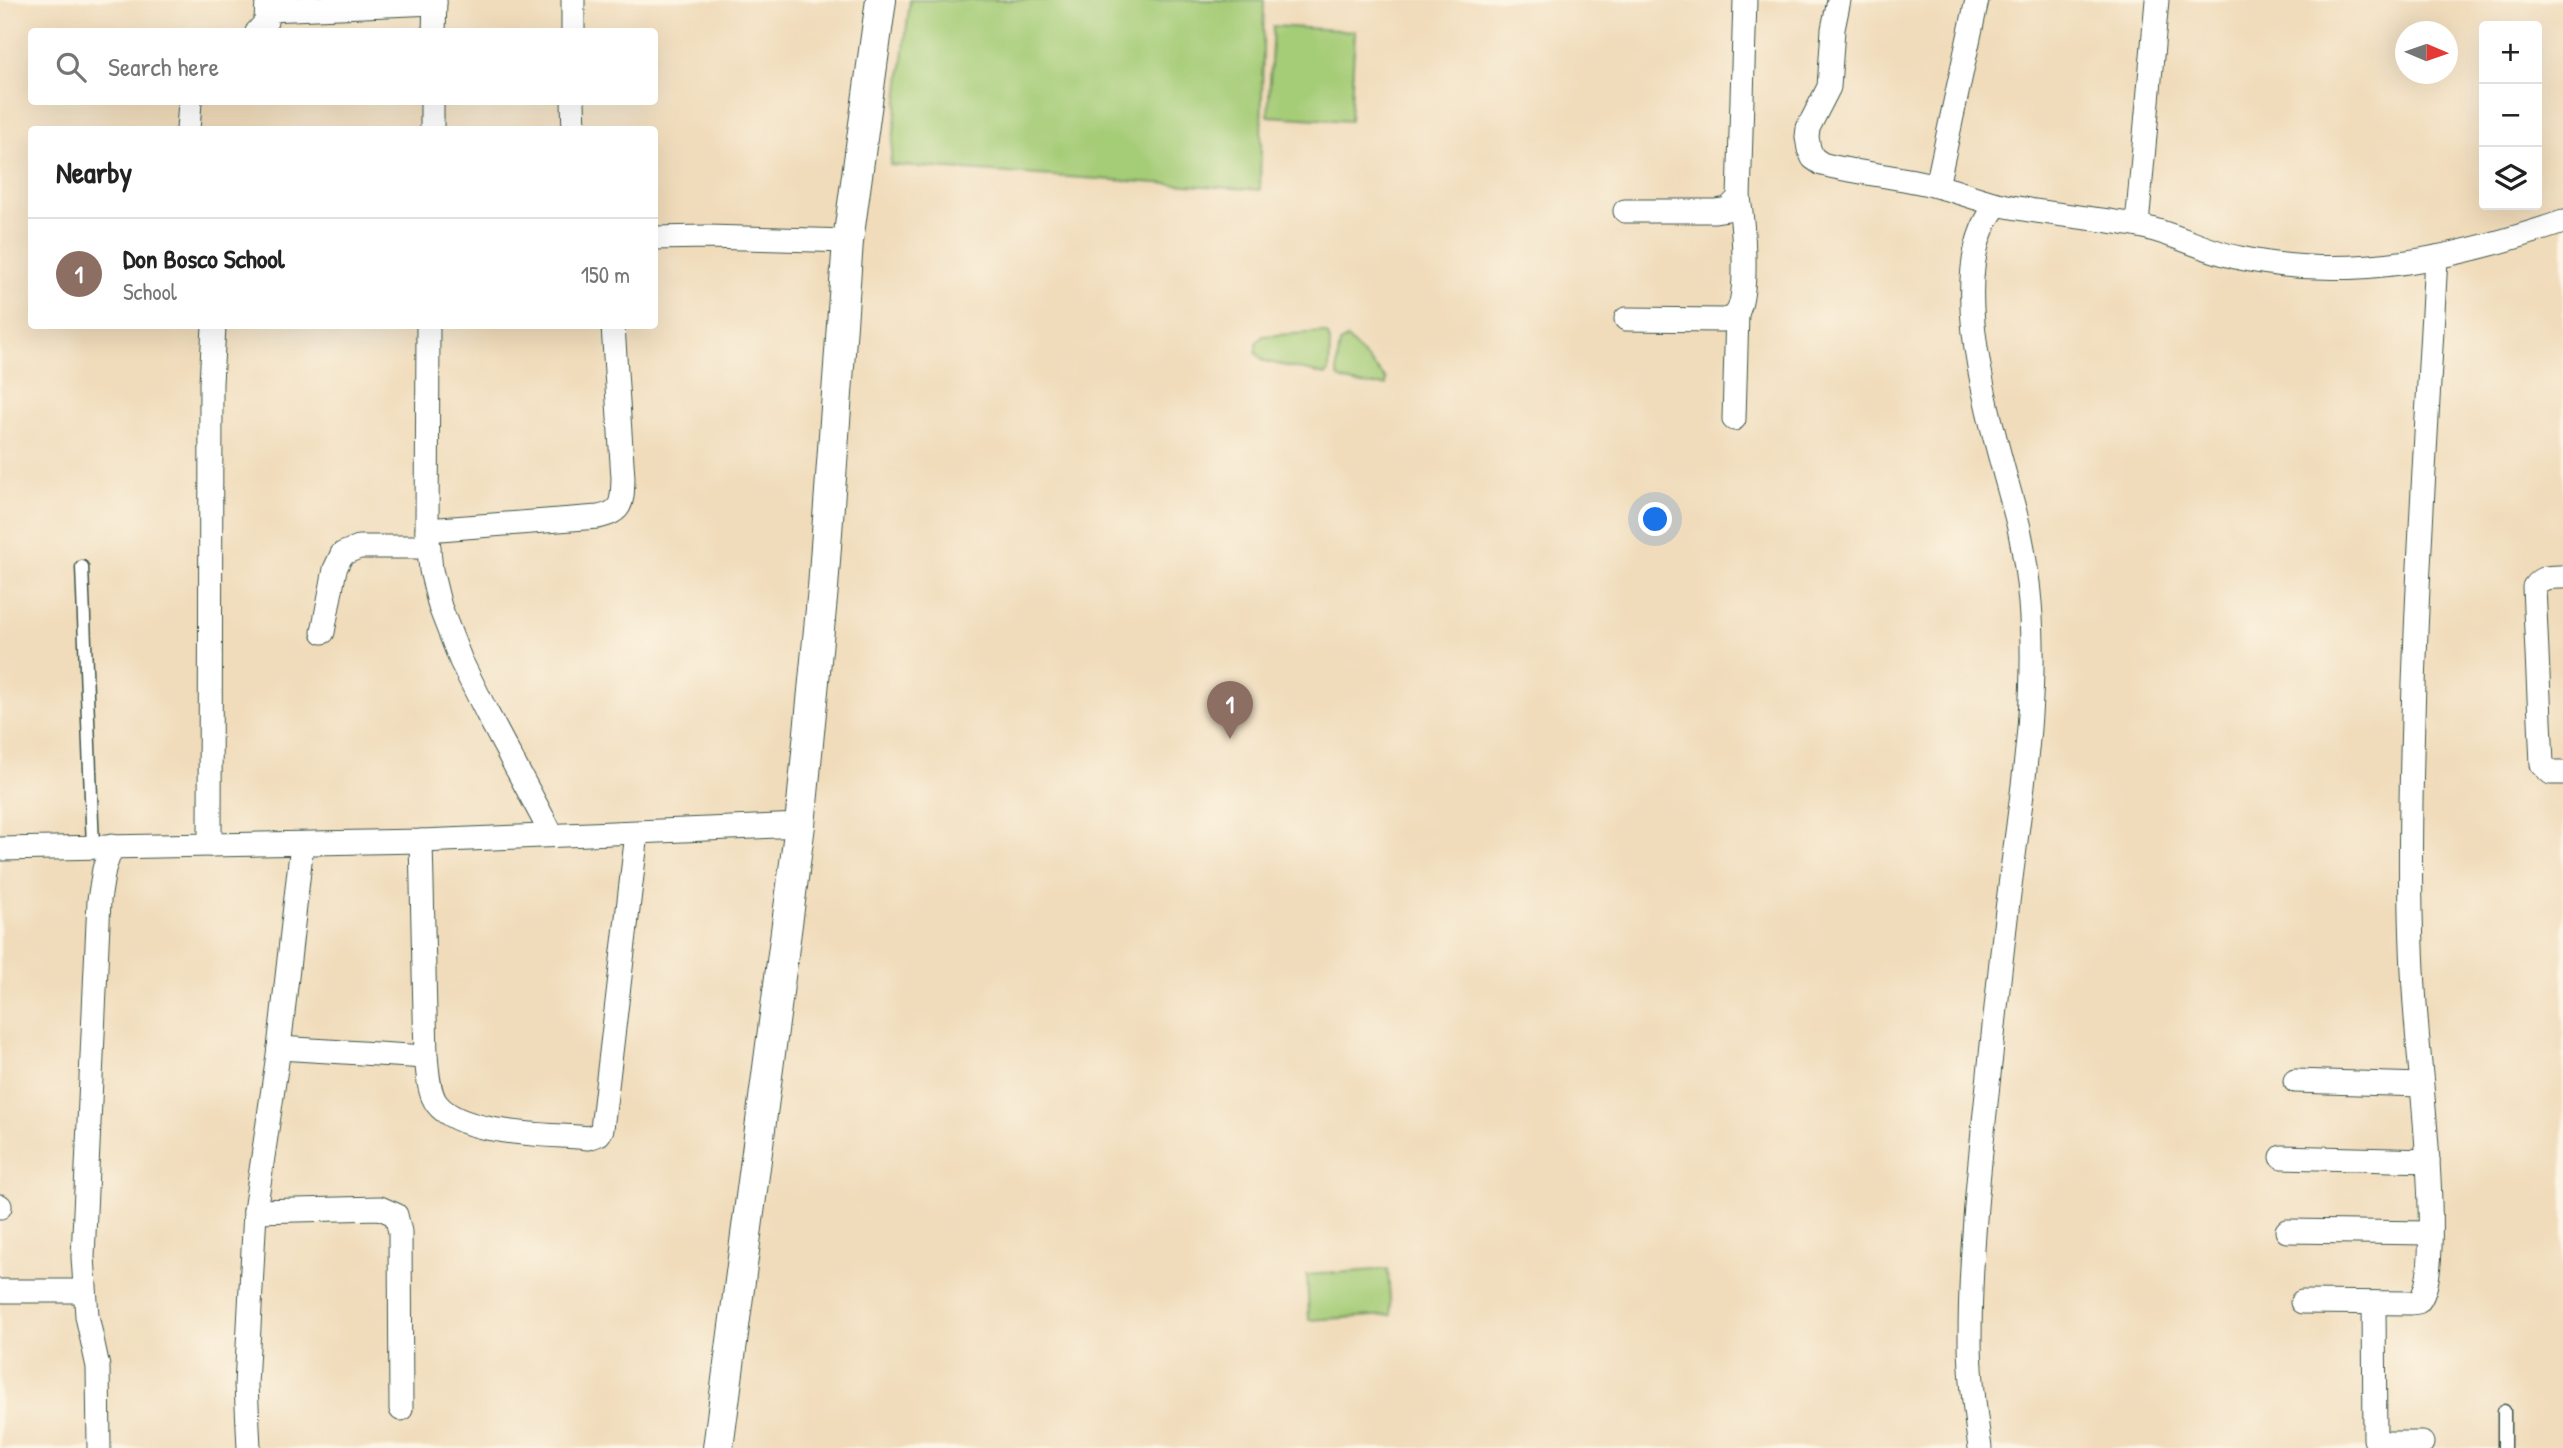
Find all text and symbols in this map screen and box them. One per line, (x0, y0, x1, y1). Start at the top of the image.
north arrow (2395, 21, 2458, 84)
map controls (2479, 21, 2542, 210)
button: + (2479, 21, 2542, 84)
search box (28, 28, 658, 105)
icon: search (52, 48, 90, 86)
text: Search here (108, 49, 219, 84)
button: − (2479, 84, 2542, 147)
button: layers (2479, 147, 2542, 210)
text: Nearby (56, 152, 132, 192)
text: Don Bosco School (123, 241, 285, 276)
text: 1 (75, 259, 83, 290)
text: 150 m (581, 259, 630, 290)
text: School (123, 276, 177, 307)
your location (1638, 502, 1672, 536)
pin: 1 (1207, 681, 1253, 739)

